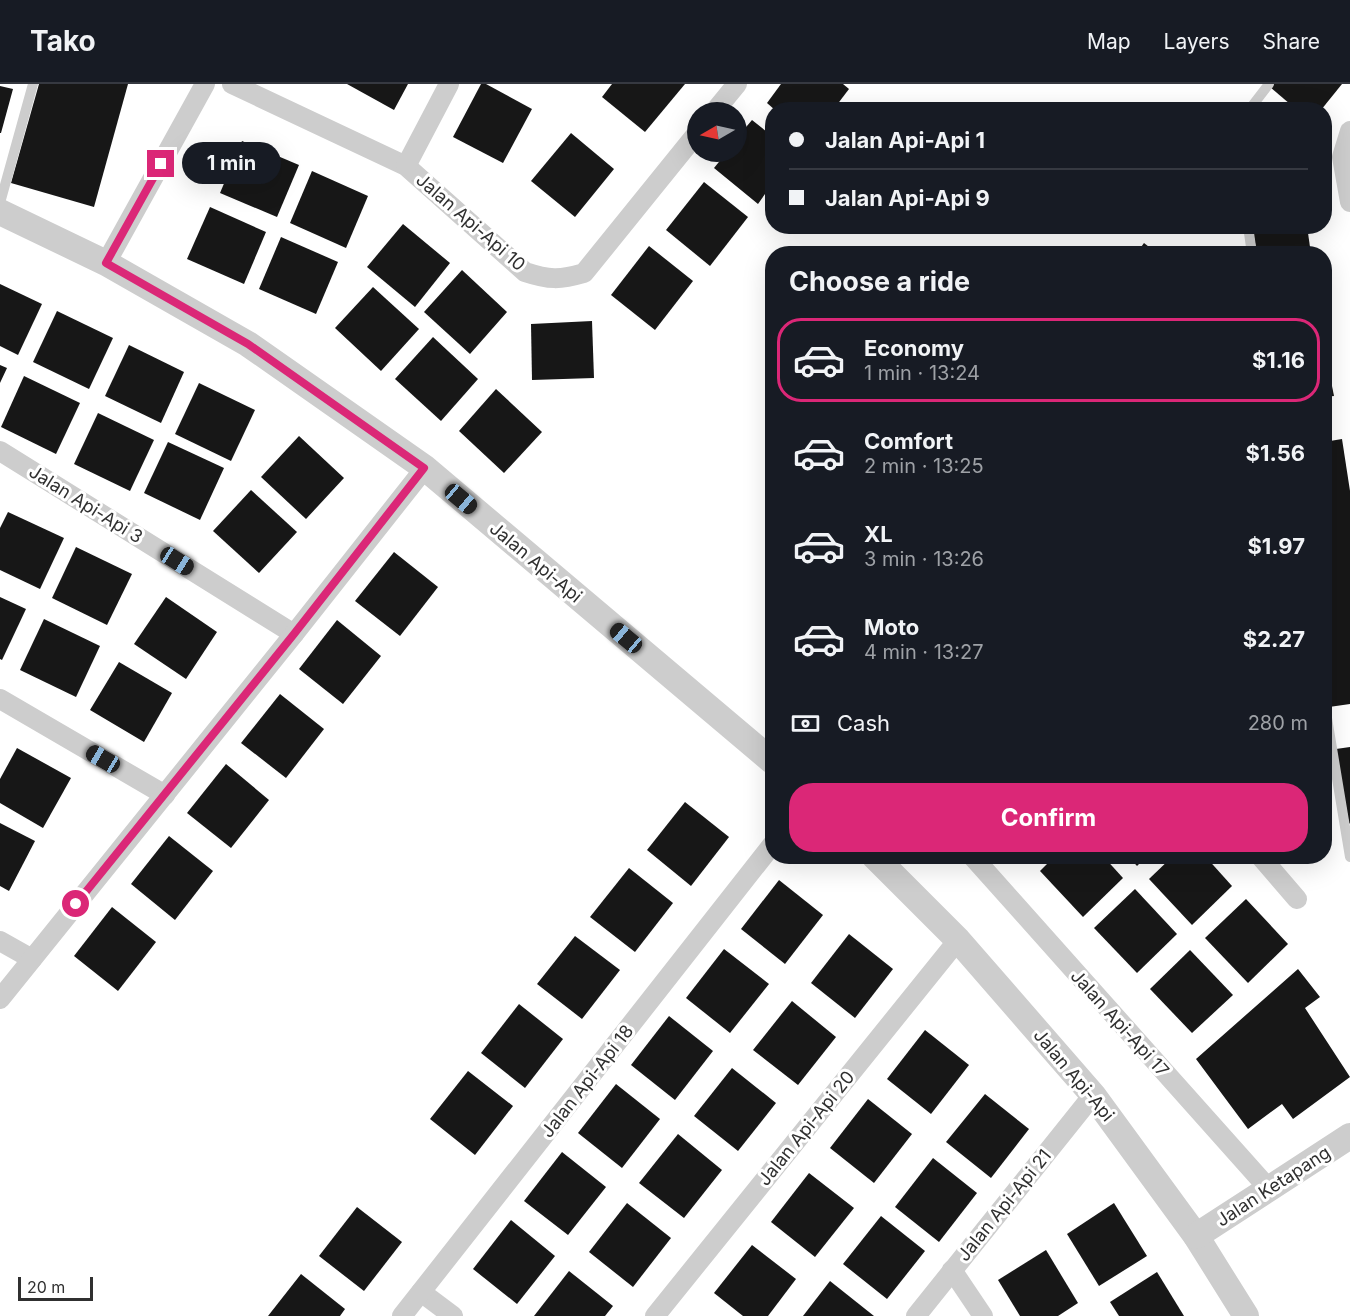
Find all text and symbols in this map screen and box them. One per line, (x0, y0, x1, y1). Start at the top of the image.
text: Tako (30, 24, 96, 58)
text: Map (1087, 29, 1131, 54)
text: Layers (1164, 29, 1230, 54)
text: Share (1263, 29, 1320, 54)
north arrow (687, 102, 747, 162)
map controls (687, 102, 747, 162)
text: Jalan Api-Api 1 (825, 127, 985, 153)
callout: 1 min (182, 143, 281, 185)
route end (147, 150, 174, 177)
text: 1 min (207, 151, 256, 175)
street label: Jalan Api-Api 10 (412, 169, 530, 275)
text: Jalan Api-Api 9 (825, 185, 990, 211)
text: Choose a ride (789, 265, 970, 298)
icon: car (792, 333, 846, 387)
text: Economy (864, 335, 964, 361)
text: $1.16 (1252, 347, 1305, 373)
text: 1 min · 13:24 (864, 361, 980, 385)
icon: car (792, 426, 846, 480)
text: Comfort (864, 428, 953, 454)
text: $1.56 (1246, 440, 1305, 466)
text: 2 min · 13:25 (864, 454, 984, 478)
street label: Jalan Api-Api 3 (25, 461, 147, 547)
car (441, 481, 481, 517)
street label: Jalan Api-Api (486, 517, 586, 607)
icon: car (792, 519, 846, 573)
text: XL (864, 521, 893, 547)
text: $1.97 (1247, 533, 1305, 559)
car (157, 544, 197, 578)
text: 3 min · 13:26 (864, 547, 984, 571)
icon: car (792, 612, 846, 666)
text: Moto (864, 614, 919, 640)
car (606, 620, 646, 656)
text: $2.27 (1243, 626, 1305, 652)
text: 4 min · 13:27 (864, 640, 984, 664)
icon: cash (789, 707, 822, 740)
text: Cash (837, 710, 890, 736)
text: 280 m (1248, 711, 1308, 735)
car (83, 742, 123, 776)
button: Confirm (789, 783, 1308, 852)
route start (62, 890, 89, 917)
street label: Jalan Api-Api 17 (1066, 965, 1174, 1081)
street label: Jalan Api-Api 18 (536, 1020, 638, 1142)
street label: Jalan Api-Api (1029, 1024, 1119, 1126)
street label: Jalan Api-Api 20 (753, 1067, 859, 1189)
street label: Jalan Ketapang (1212, 1141, 1334, 1231)
street label: Jalan Api-Api 21 (953, 1145, 1055, 1265)
scale bar (18, 1274, 93, 1302)
text: 20 m (27, 1277, 65, 1297)

